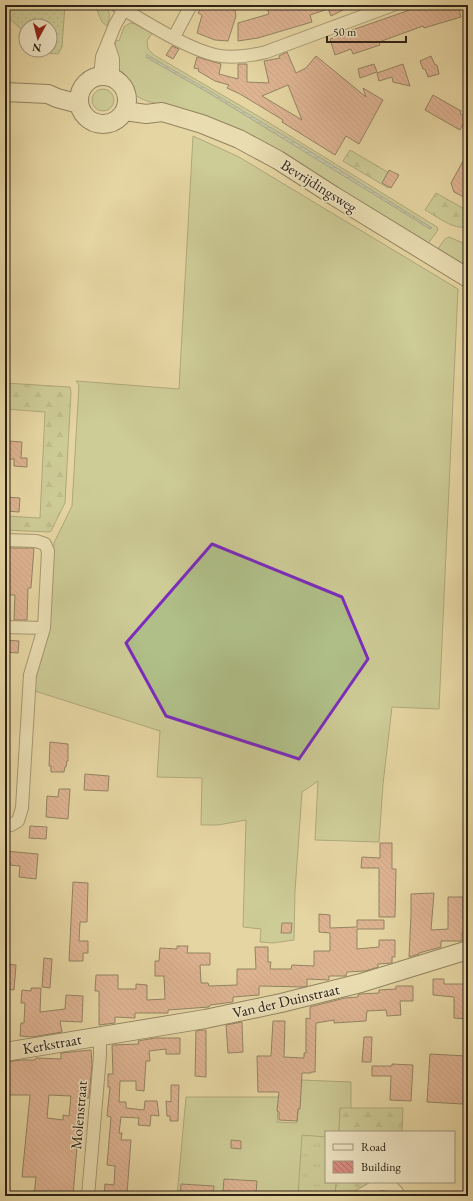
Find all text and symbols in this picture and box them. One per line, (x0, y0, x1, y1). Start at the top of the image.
north arrow (18, 18, 58, 58)
scale bar (327, 18, 406, 44)
text: 50 m (333, 24, 357, 40)
text: N (31, 40, 42, 55)
street label: Bevrijdingsweg (278, 155, 361, 217)
street label: Van der Duinstraat (231, 979, 341, 1022)
street label: Kerkstraat (21, 1029, 83, 1058)
street label: Molenstraat (66, 1079, 91, 1150)
legend (325, 1131, 455, 1183)
text: Road (361, 1139, 387, 1155)
text: Building (361, 1159, 402, 1175)

